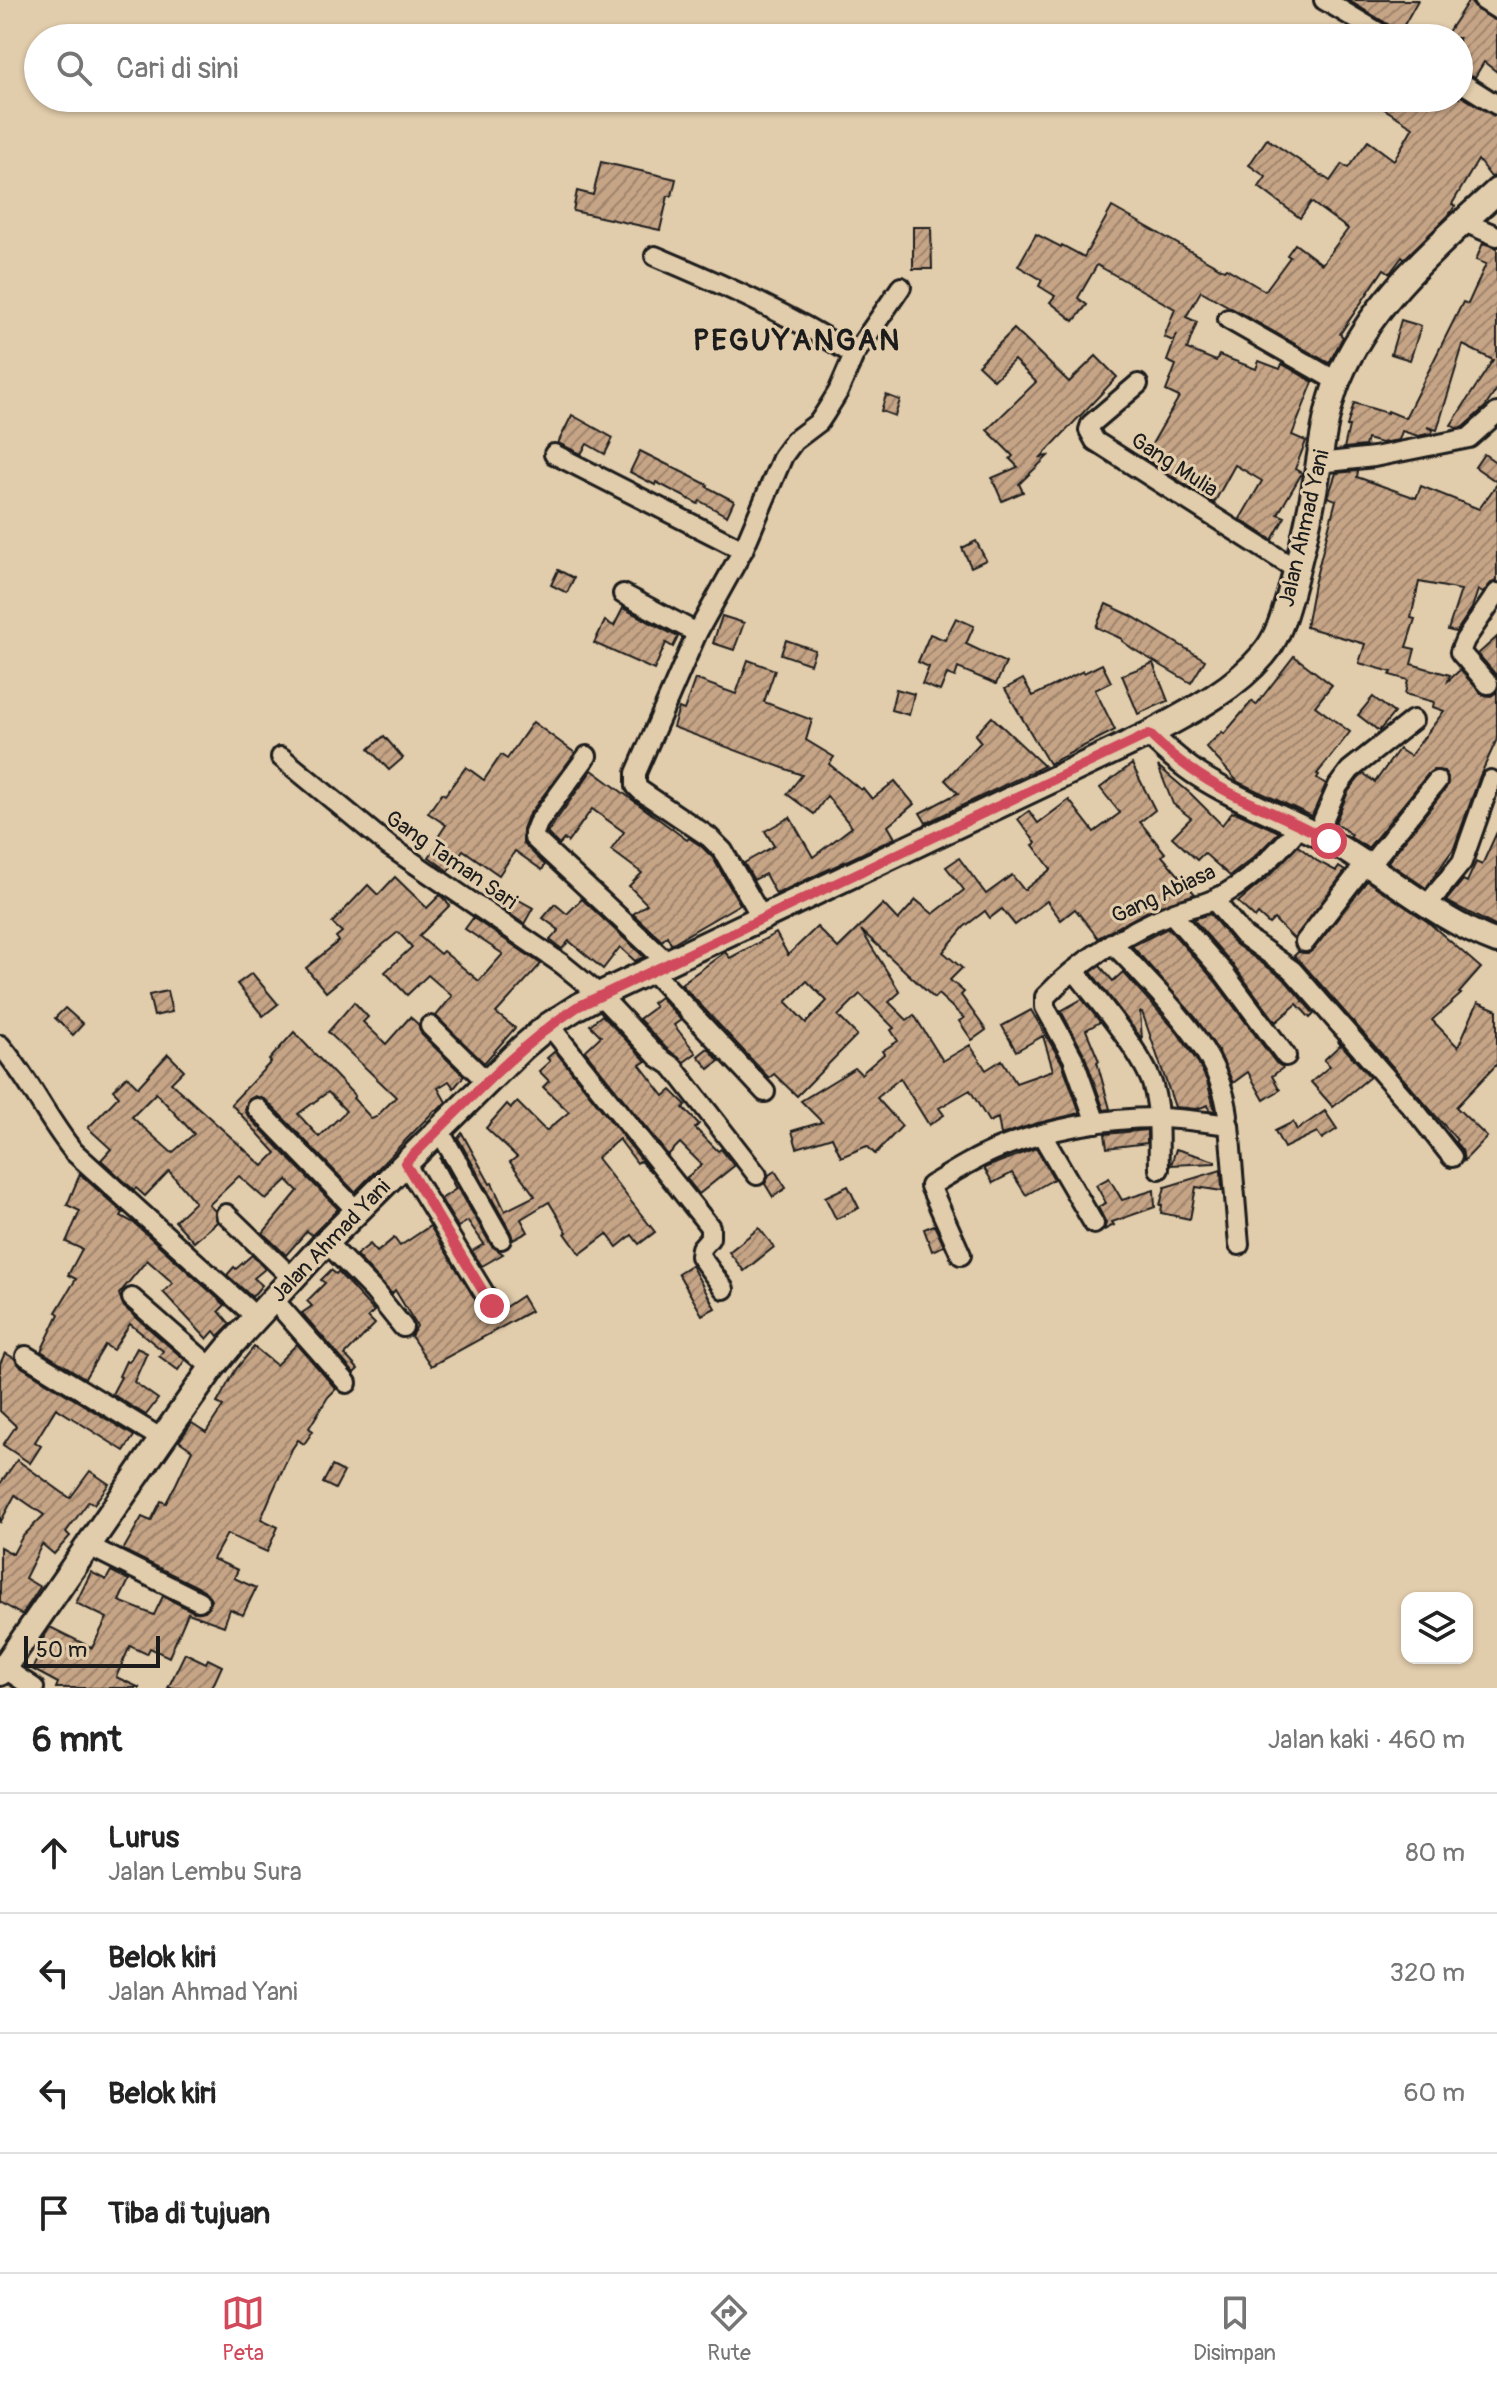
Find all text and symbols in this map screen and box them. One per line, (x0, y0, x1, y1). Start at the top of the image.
search box (24, 24, 1473, 112)
icon: search (52, 46, 96, 90)
text: Cari di sini (116, 50, 238, 87)
district label: PEGUYANGAN (693, 322, 901, 359)
street label: Gang Mulia (1125, 426, 1223, 503)
street label: Jalan Ahmad Yani (1272, 447, 1336, 610)
street label: Gang Taman Sari (380, 804, 523, 916)
route start (1311, 823, 1347, 859)
street label: Gang Abiasa (1107, 858, 1220, 930)
street label: Jalan Ahmad Yani (265, 1173, 397, 1308)
route end (474, 1288, 510, 1324)
map controls (1401, 1592, 1473, 1664)
button: layers (1401, 1592, 1473, 1664)
scale bar (24, 1632, 160, 1668)
text: 50 m (36, 1636, 87, 1664)
text: 6 mnt (32, 1719, 122, 1762)
text: Jalan kaki · 460 m (1268, 1724, 1465, 1756)
text: Lurus (108, 1819, 179, 1856)
icon: ahead (32, 1831, 76, 1875)
text: 80 m (1405, 1837, 1465, 1869)
text: Jalan Lembu Sura (108, 1856, 302, 1888)
text: Belok kiri (108, 1939, 216, 1976)
icon: left (32, 1951, 76, 1995)
text: 320 m (1389, 1957, 1465, 1989)
text: Jalan Ahmad Yani (108, 1976, 298, 2008)
icon: left (32, 2071, 76, 2115)
text: Belok kiri (108, 2075, 216, 2112)
text: 60 m (1403, 2077, 1465, 2109)
icon: arrive (32, 2191, 76, 2235)
text: Tiba di tujuan (108, 2195, 270, 2232)
tab: Peta (221, 2291, 265, 2367)
tab: Rute (707, 2291, 751, 2367)
tab: Disimpan (1193, 2291, 1276, 2367)

